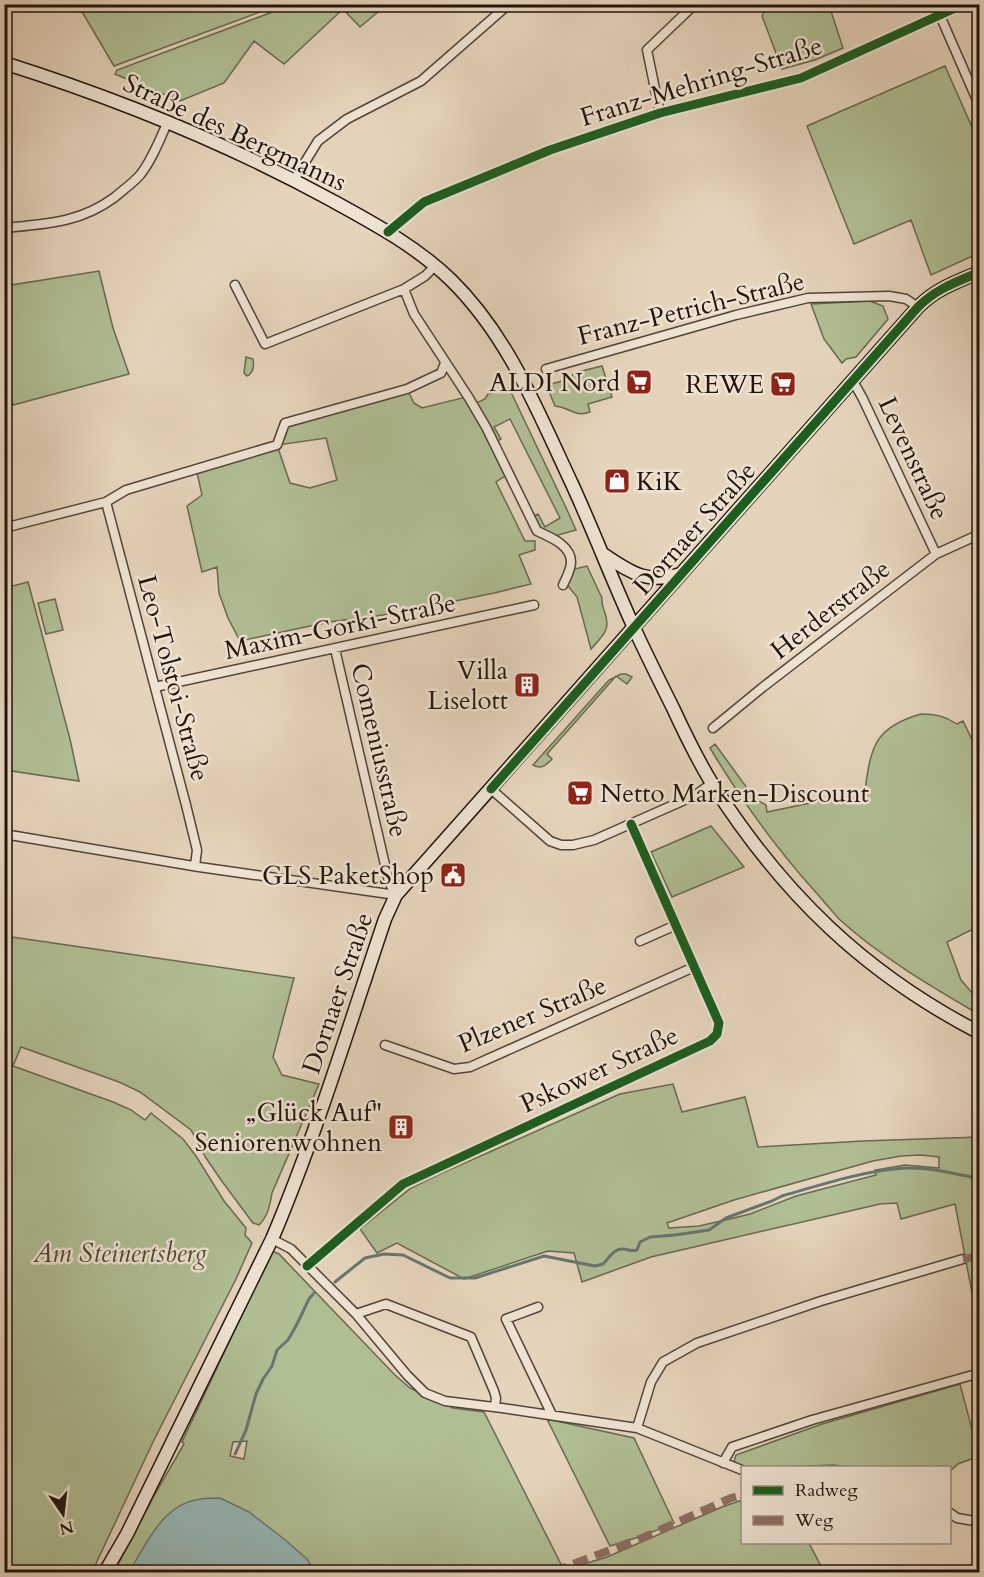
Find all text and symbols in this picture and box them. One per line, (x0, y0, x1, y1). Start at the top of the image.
street label: Franz-Mehring-Straße (576, 28, 826, 135)
street label: Straße des Bergmanns (117, 65, 352, 200)
street label: Franz-Petrich-Straße (574, 263, 808, 354)
place label: ALDI Nord (489, 365, 620, 400)
supermarket icon: ALDI Nord (624, 367, 654, 397)
place label: REWE (685, 367, 764, 402)
supermarket icon: REWE (768, 369, 798, 399)
street label: Levenstraße (870, 391, 957, 526)
street label: Dornaer Straße (625, 454, 764, 603)
place label: KiK (636, 464, 683, 499)
shop icon: KiK (602, 466, 632, 496)
street label: Herderstraße (763, 552, 897, 667)
street label: Leo-Tolstoi-Straße (129, 571, 218, 785)
street label: Maxim-Gorki-Straße (221, 585, 459, 668)
place label: Villa Liselott (427, 653, 508, 718)
street label: Comeniusstraße (342, 660, 417, 841)
building icon: Villa Liselott (512, 670, 542, 700)
place label: Netto Marken-Discount (600, 776, 869, 811)
supermarket icon: Netto Marken-Discount (565, 778, 595, 808)
place label: GLS PaketShop (262, 858, 434, 893)
public building icon: GLS PaketShop (438, 860, 468, 890)
street label: Dornaer Straße (294, 908, 381, 1078)
street label: Plzener Straße (453, 968, 612, 1061)
street label: Pskower Straße (515, 1018, 684, 1121)
place label: „Glück Auf" Seniorenwohnen (194, 1095, 382, 1160)
building icon: „Glück Auf" Seniorenwohnen (386, 1112, 416, 1142)
park label: Am Steinertsberg (32, 1236, 207, 1271)
legend (741, 1466, 951, 1544)
text: Radweg (795, 1478, 858, 1503)
north arrow (33, 1484, 93, 1544)
text: Weg (794, 1508, 834, 1533)
text: N (57, 1515, 76, 1540)

